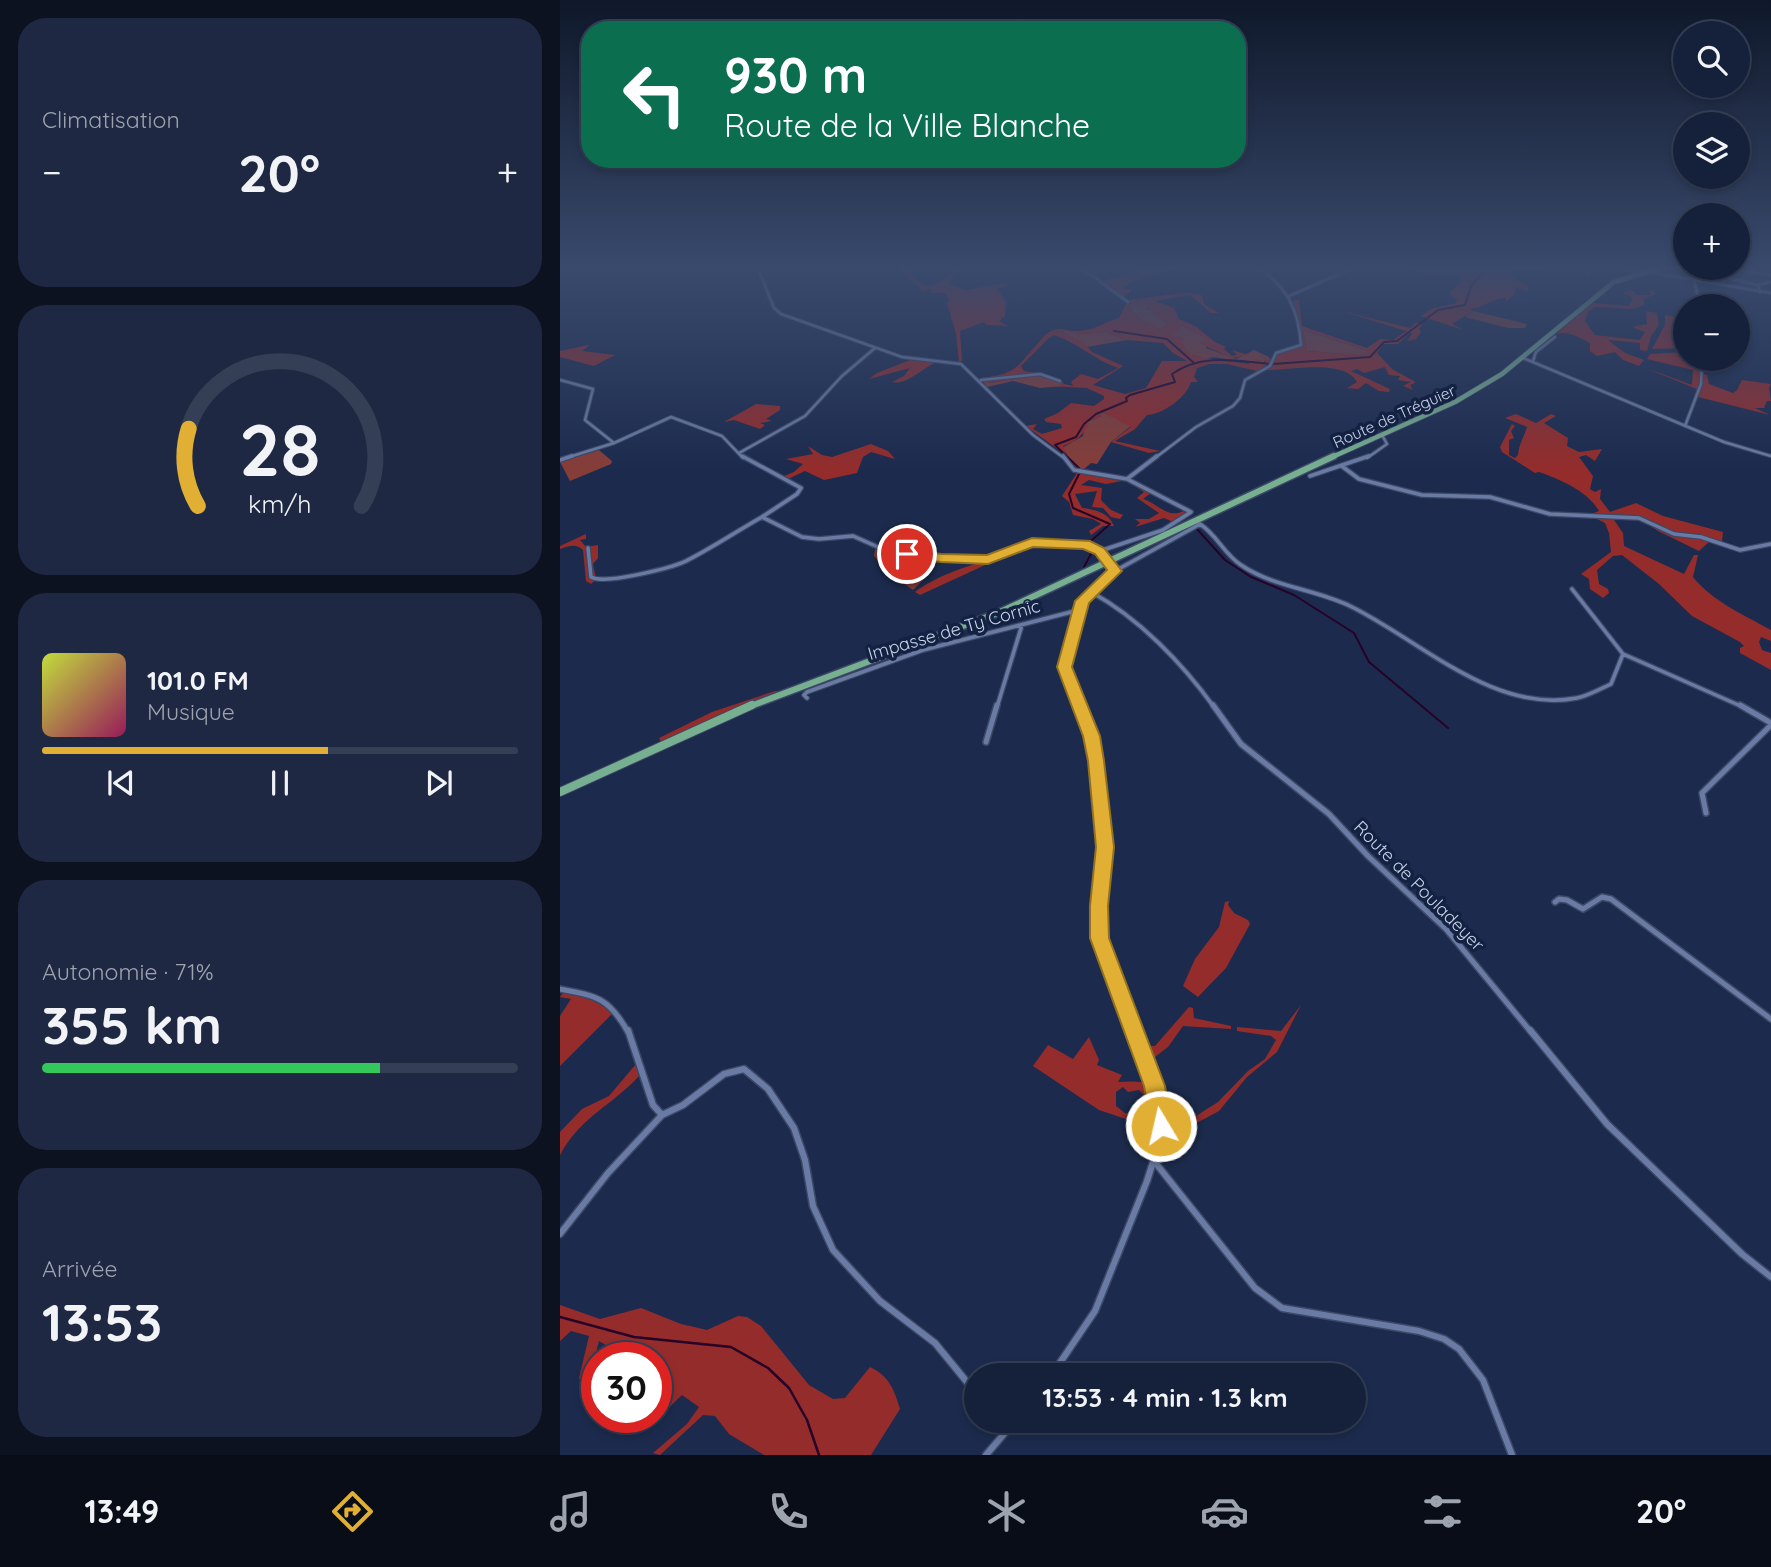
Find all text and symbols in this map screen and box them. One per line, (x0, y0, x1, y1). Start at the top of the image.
map controls (1673, 21, 1750, 371)
button: search (1673, 21, 1750, 98)
text: 930 m (724, 44, 867, 105)
icon: left (609, 49, 700, 140)
text: Climatisation (42, 105, 180, 134)
text: Route de la Ville Blanche (724, 105, 1090, 145)
button: layers (1673, 112, 1750, 189)
text: 20° (238, 140, 320, 205)
text: − (42, 148, 62, 196)
text: + (497, 148, 518, 196)
button: + (1673, 203, 1750, 280)
button: − (1673, 294, 1750, 371)
street label: Route de Tréguier (1329, 380, 1459, 452)
text: 28 (239, 404, 321, 495)
text: km/h (248, 488, 312, 519)
pin (877, 524, 937, 584)
icon: arrive (888, 535, 926, 573)
street label: Impasse de Ty Cornic (865, 594, 1043, 665)
text: 101.0 FM (147, 664, 249, 697)
text: Musique (147, 697, 235, 726)
icon: previous (102, 764, 140, 802)
icon: pause (261, 764, 299, 802)
icon: next (420, 764, 458, 802)
street label: Route de Pouladeyer (1349, 816, 1489, 956)
text: Autonomie · 71% (42, 957, 214, 986)
text: 355 km (42, 992, 222, 1057)
position arrow (1124, 1089, 1198, 1163)
text: Arrivée (42, 1254, 118, 1283)
text: 13:53 (42, 1289, 162, 1354)
speed limit sign: 30 (581, 1342, 672, 1433)
text: 13:53 · 4 min · 1.3 km (1042, 1381, 1288, 1414)
icon: directions (328, 1487, 377, 1536)
icon: music (546, 1487, 595, 1536)
icon: phone (764, 1487, 813, 1536)
icon: climate (982, 1487, 1031, 1536)
icon: car (1200, 1487, 1249, 1536)
icon: filters (1418, 1487, 1467, 1536)
text: 13:49 (84, 1491, 159, 1531)
text: 20° (1636, 1491, 1686, 1531)

